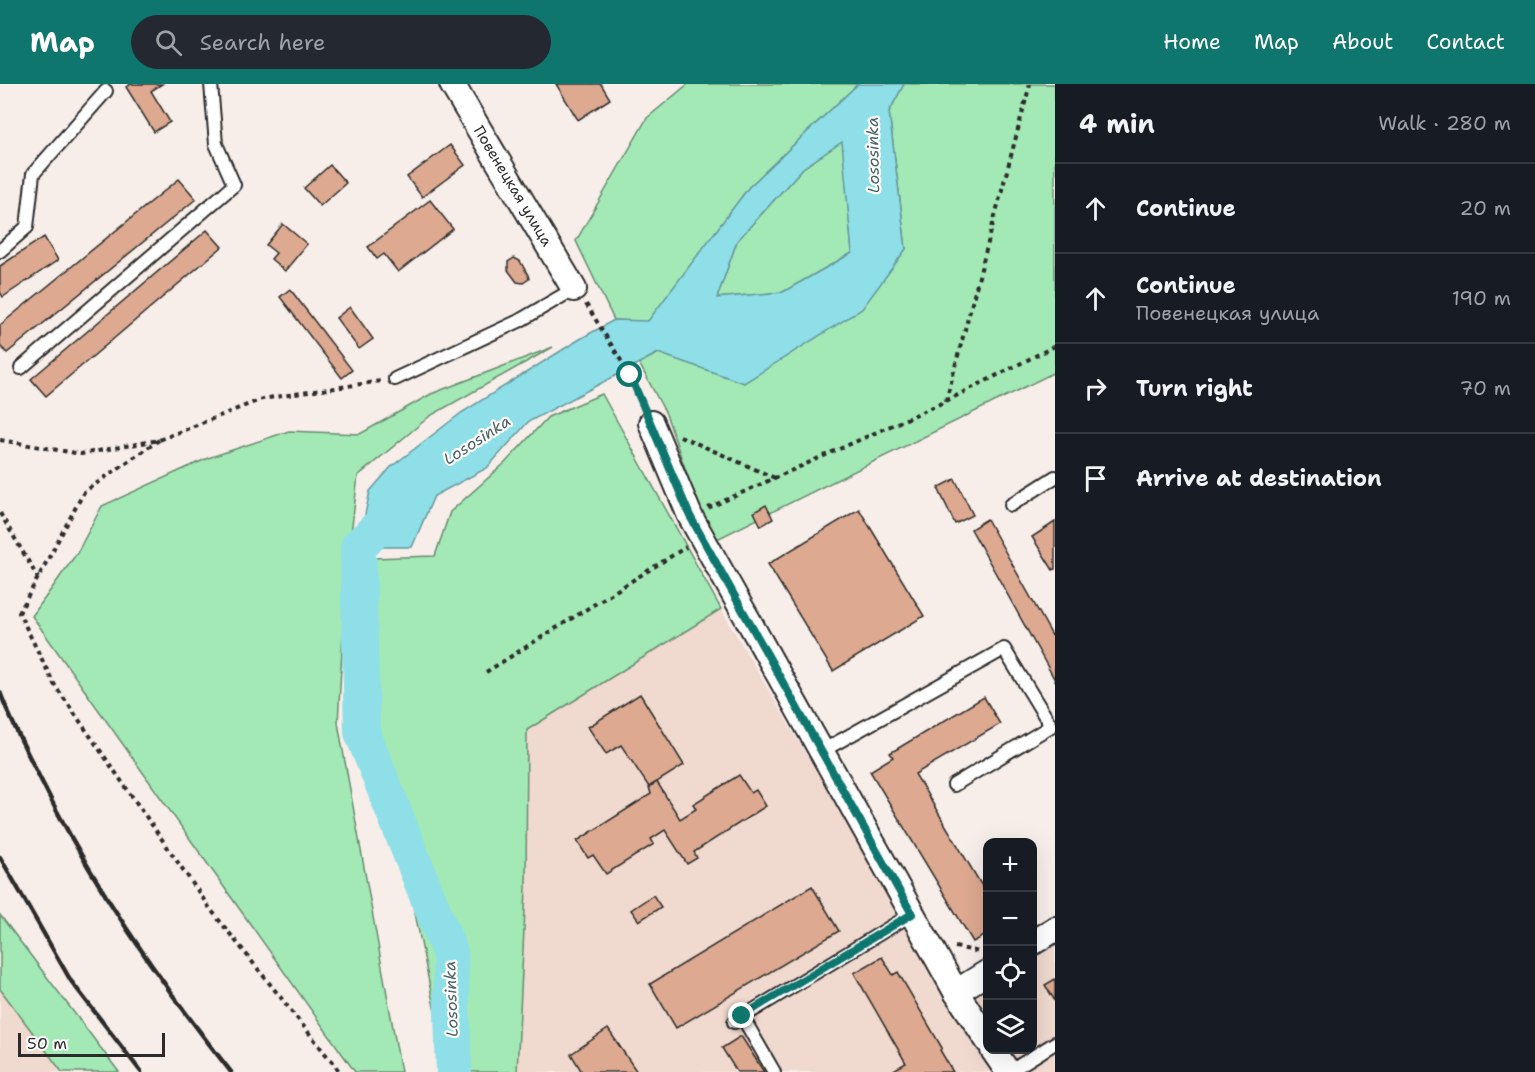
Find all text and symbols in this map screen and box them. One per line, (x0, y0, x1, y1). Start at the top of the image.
search box (131, 15, 551, 69)
text: Map (30, 23, 95, 61)
icon: search (152, 26, 185, 59)
text: Search here (200, 28, 325, 57)
text: Home (1163, 28, 1221, 56)
text: Map (1254, 28, 1299, 56)
text: About (1332, 28, 1393, 56)
text: Contact (1426, 28, 1505, 56)
text: 4 min (1079, 106, 1155, 141)
text: Walk · 280 m (1378, 110, 1511, 136)
water label: Lososinka (862, 117, 884, 193)
street label: Повенецкая улица (469, 122, 557, 251)
icon: ahead (1079, 192, 1112, 225)
text: Continue (1136, 194, 1236, 223)
text: 20 m (1460, 195, 1511, 221)
text: Continue (1136, 271, 1236, 300)
icon: ahead (1079, 282, 1112, 315)
text: 190 m (1452, 285, 1511, 311)
text: Повенецкая улица (1136, 300, 1319, 326)
route start (616, 361, 642, 387)
icon: right (1079, 372, 1112, 405)
text: Turn right (1136, 374, 1253, 403)
text: 70 m (1459, 375, 1511, 401)
water label: Lososinka (439, 410, 515, 470)
icon: arrive (1079, 462, 1112, 495)
text: Arrive at destination (1136, 464, 1382, 493)
map controls (983, 838, 1037, 1054)
button: + (983, 838, 1037, 892)
button: − (983, 892, 1037, 946)
button: locate (983, 946, 1037, 1000)
water label: Lososinka (439, 961, 463, 1037)
button: layers (983, 1000, 1037, 1054)
route end (728, 1002, 754, 1028)
scale bar (18, 1030, 165, 1058)
text: 50 m (27, 1033, 67, 1054)

